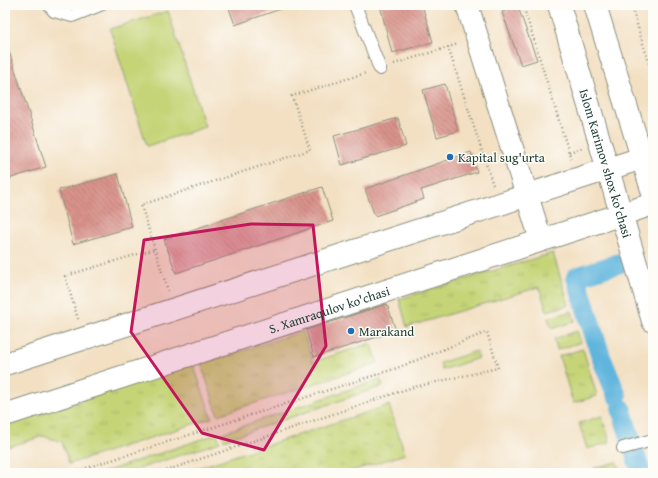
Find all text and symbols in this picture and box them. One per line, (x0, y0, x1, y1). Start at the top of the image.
street label: Islom Karimov shox ko'chasi (574, 86, 637, 241)
place label: Kapital sug'urta (458, 148, 546, 167)
marker: Kapital sug'urta (445, 152, 455, 162)
street label: S. Xamraqulov ko'chasi (266, 281, 393, 338)
place label: Marakand (359, 322, 414, 341)
marker: Marakand (346, 326, 356, 336)

